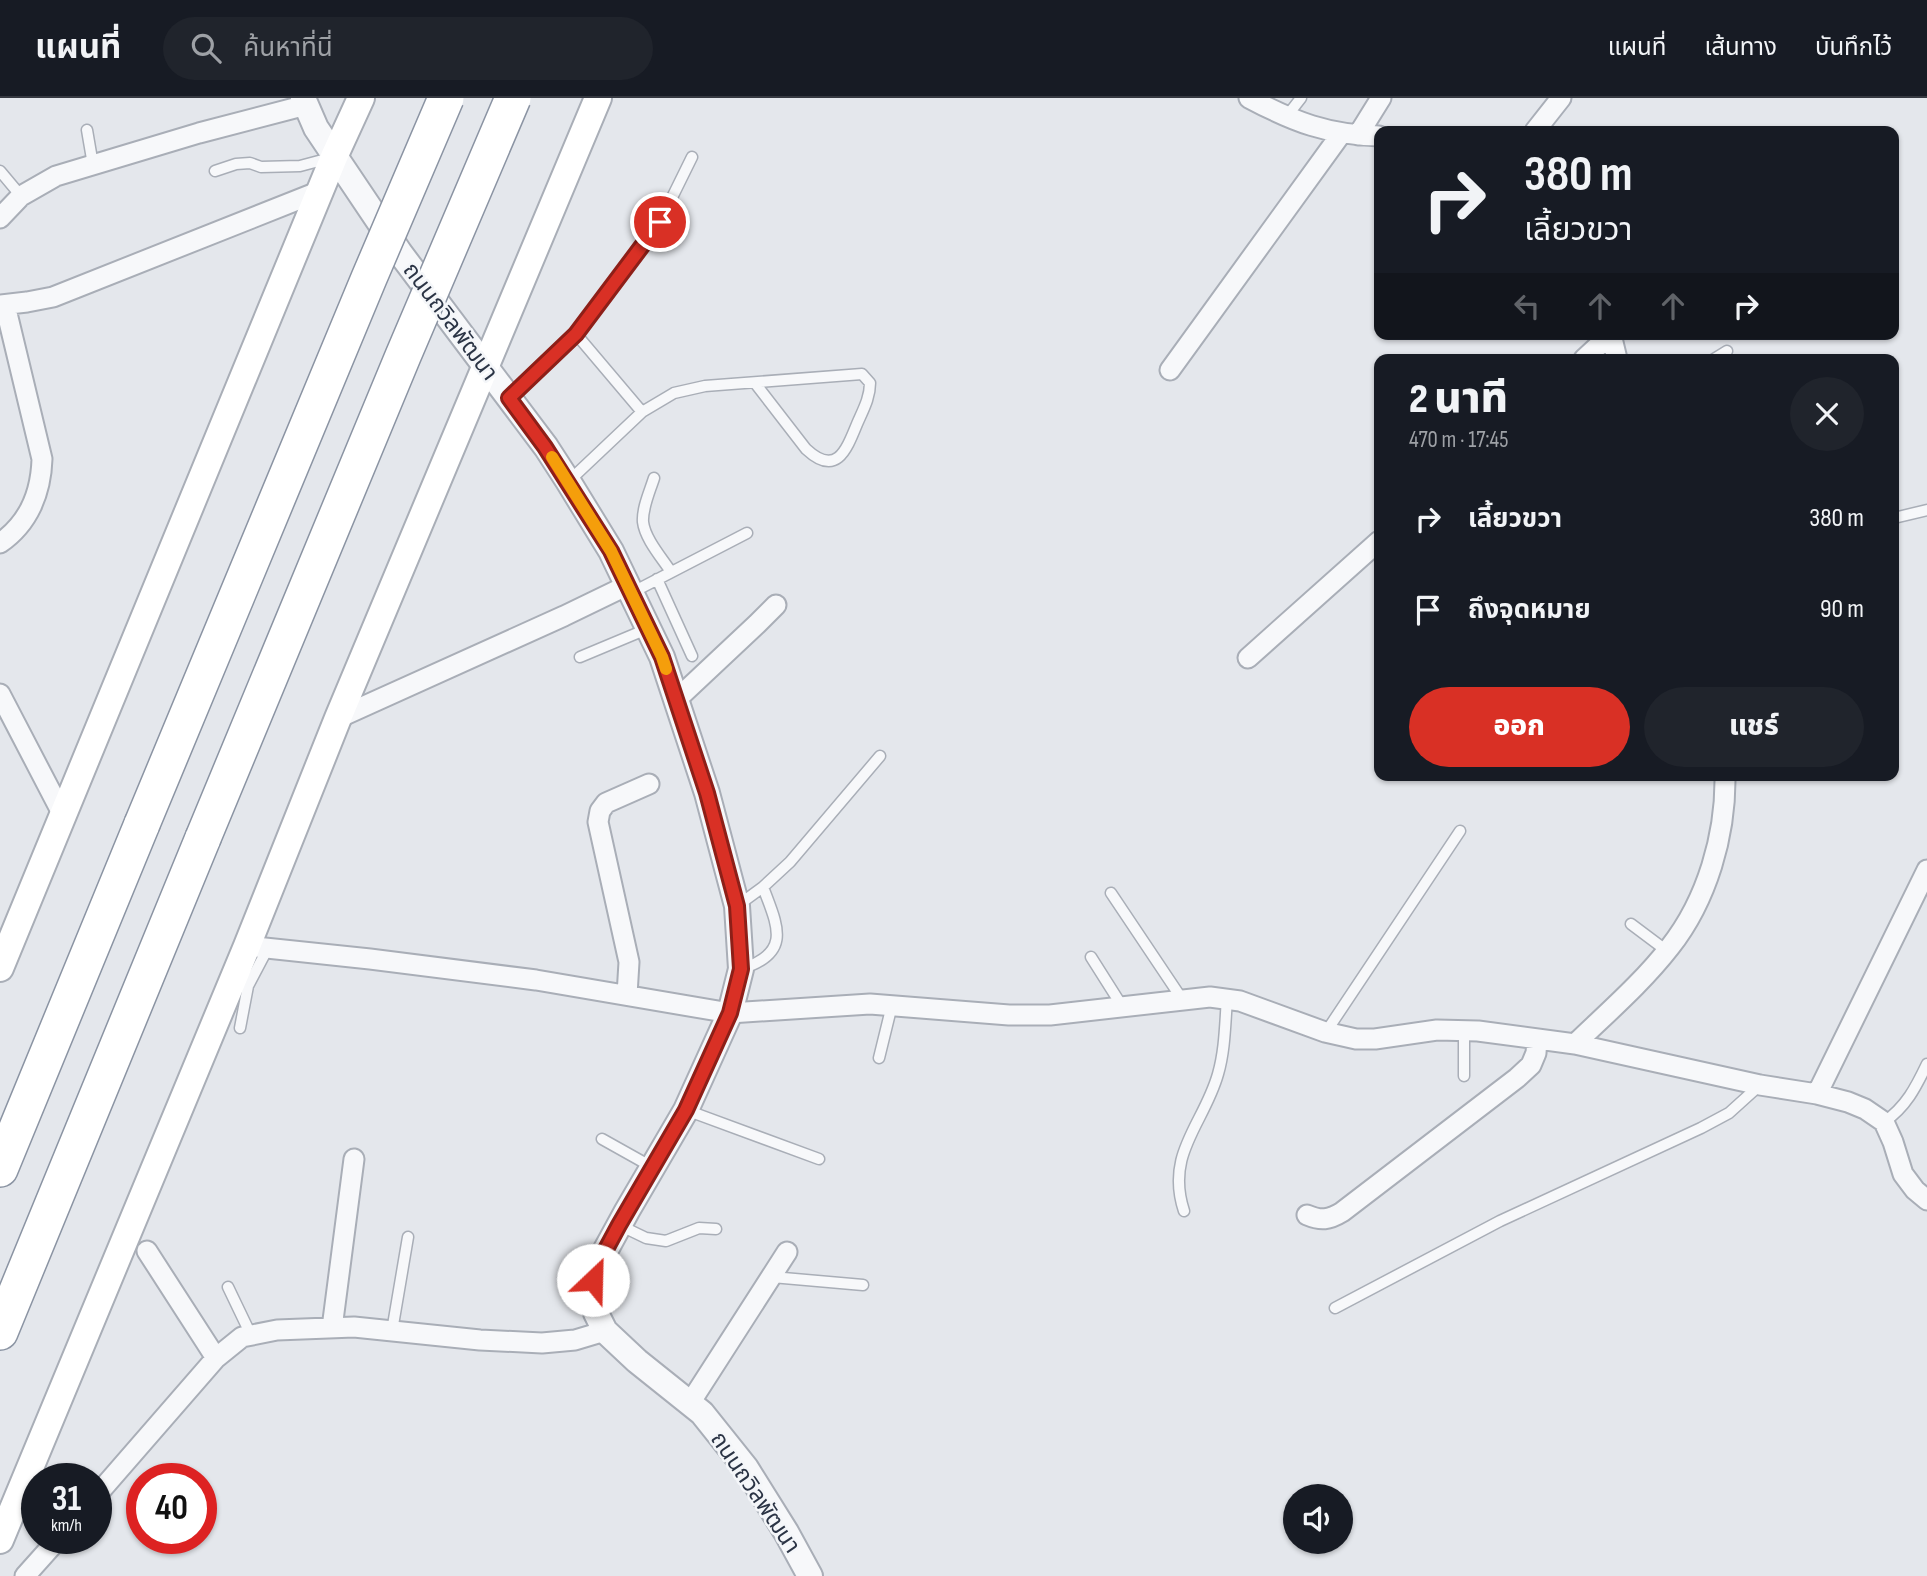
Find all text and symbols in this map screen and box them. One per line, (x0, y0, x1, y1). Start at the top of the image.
search box (163, 17, 653, 80)
text: แผนที่ (35, 28, 121, 68)
icon: search (187, 29, 225, 67)
text: ค้นหาที่นี่ (243, 33, 333, 64)
text: แผนที่ (1608, 33, 1666, 62)
text: เส้นทาง (1704, 33, 1777, 62)
text: บันทึกไว้ (1815, 33, 1892, 62)
text: 380 m (1524, 146, 1633, 205)
icon: right (1409, 154, 1500, 245)
pin (630, 192, 690, 252)
icon: arrive (641, 203, 679, 241)
text: เลี้ยวขวา (1524, 211, 1632, 250)
street label: ถนนถวิลพัฒนา (397, 257, 504, 386)
icon: left (1508, 287, 1546, 325)
icon: ahead (1581, 287, 1619, 325)
icon: ahead (1654, 287, 1692, 325)
icon: right (1727, 287, 1765, 325)
text: 2 นาที (1409, 374, 1508, 425)
button: close (1790, 377, 1864, 451)
text: 470 m · 17:45 (1409, 426, 1508, 454)
icon: right (1409, 500, 1447, 538)
text: 380 m (1809, 503, 1864, 534)
text: เลี้ยวขวา (1468, 504, 1562, 535)
icon: arrive (1409, 591, 1447, 629)
text: 90 m (1820, 594, 1864, 625)
text: ถึงจุดหมาย (1468, 595, 1591, 626)
button: ออก (1409, 687, 1630, 767)
button: แชร์ (1644, 687, 1864, 767)
position arrow (556, 1243, 630, 1317)
street label: ถนนถวิลพัฒนา (704, 1426, 806, 1559)
speed limit sign: 40 (126, 1463, 217, 1554)
text: 31 (52, 1478, 81, 1521)
map controls (1283, 1484, 1353, 1554)
button: sound (1283, 1484, 1353, 1554)
text: km/h (51, 1515, 82, 1536)

